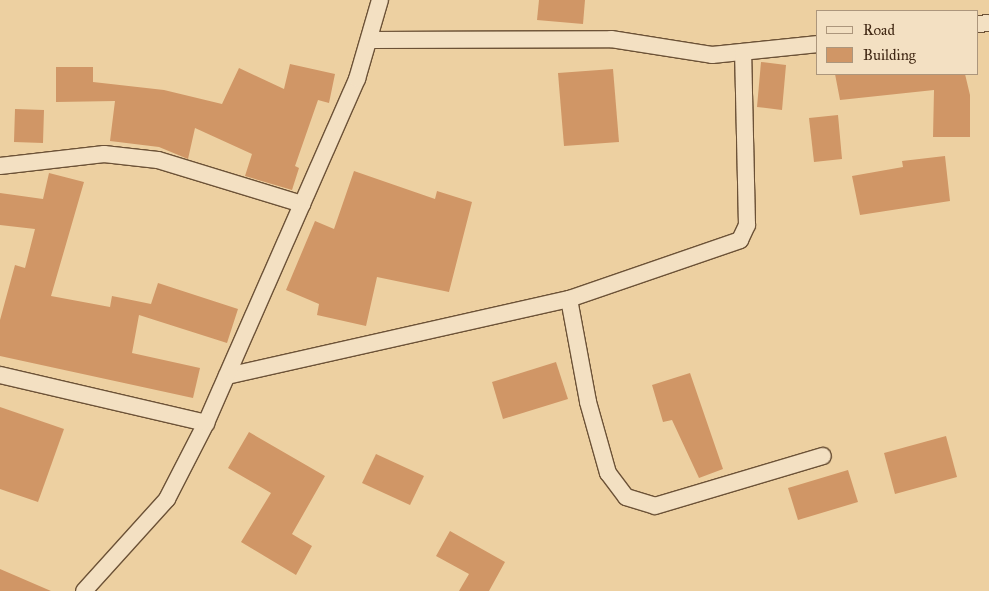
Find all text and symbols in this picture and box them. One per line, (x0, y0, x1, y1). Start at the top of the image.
legend (816, 10, 979, 75)
text: Road (863, 21, 895, 39)
text: Building (863, 46, 916, 64)

